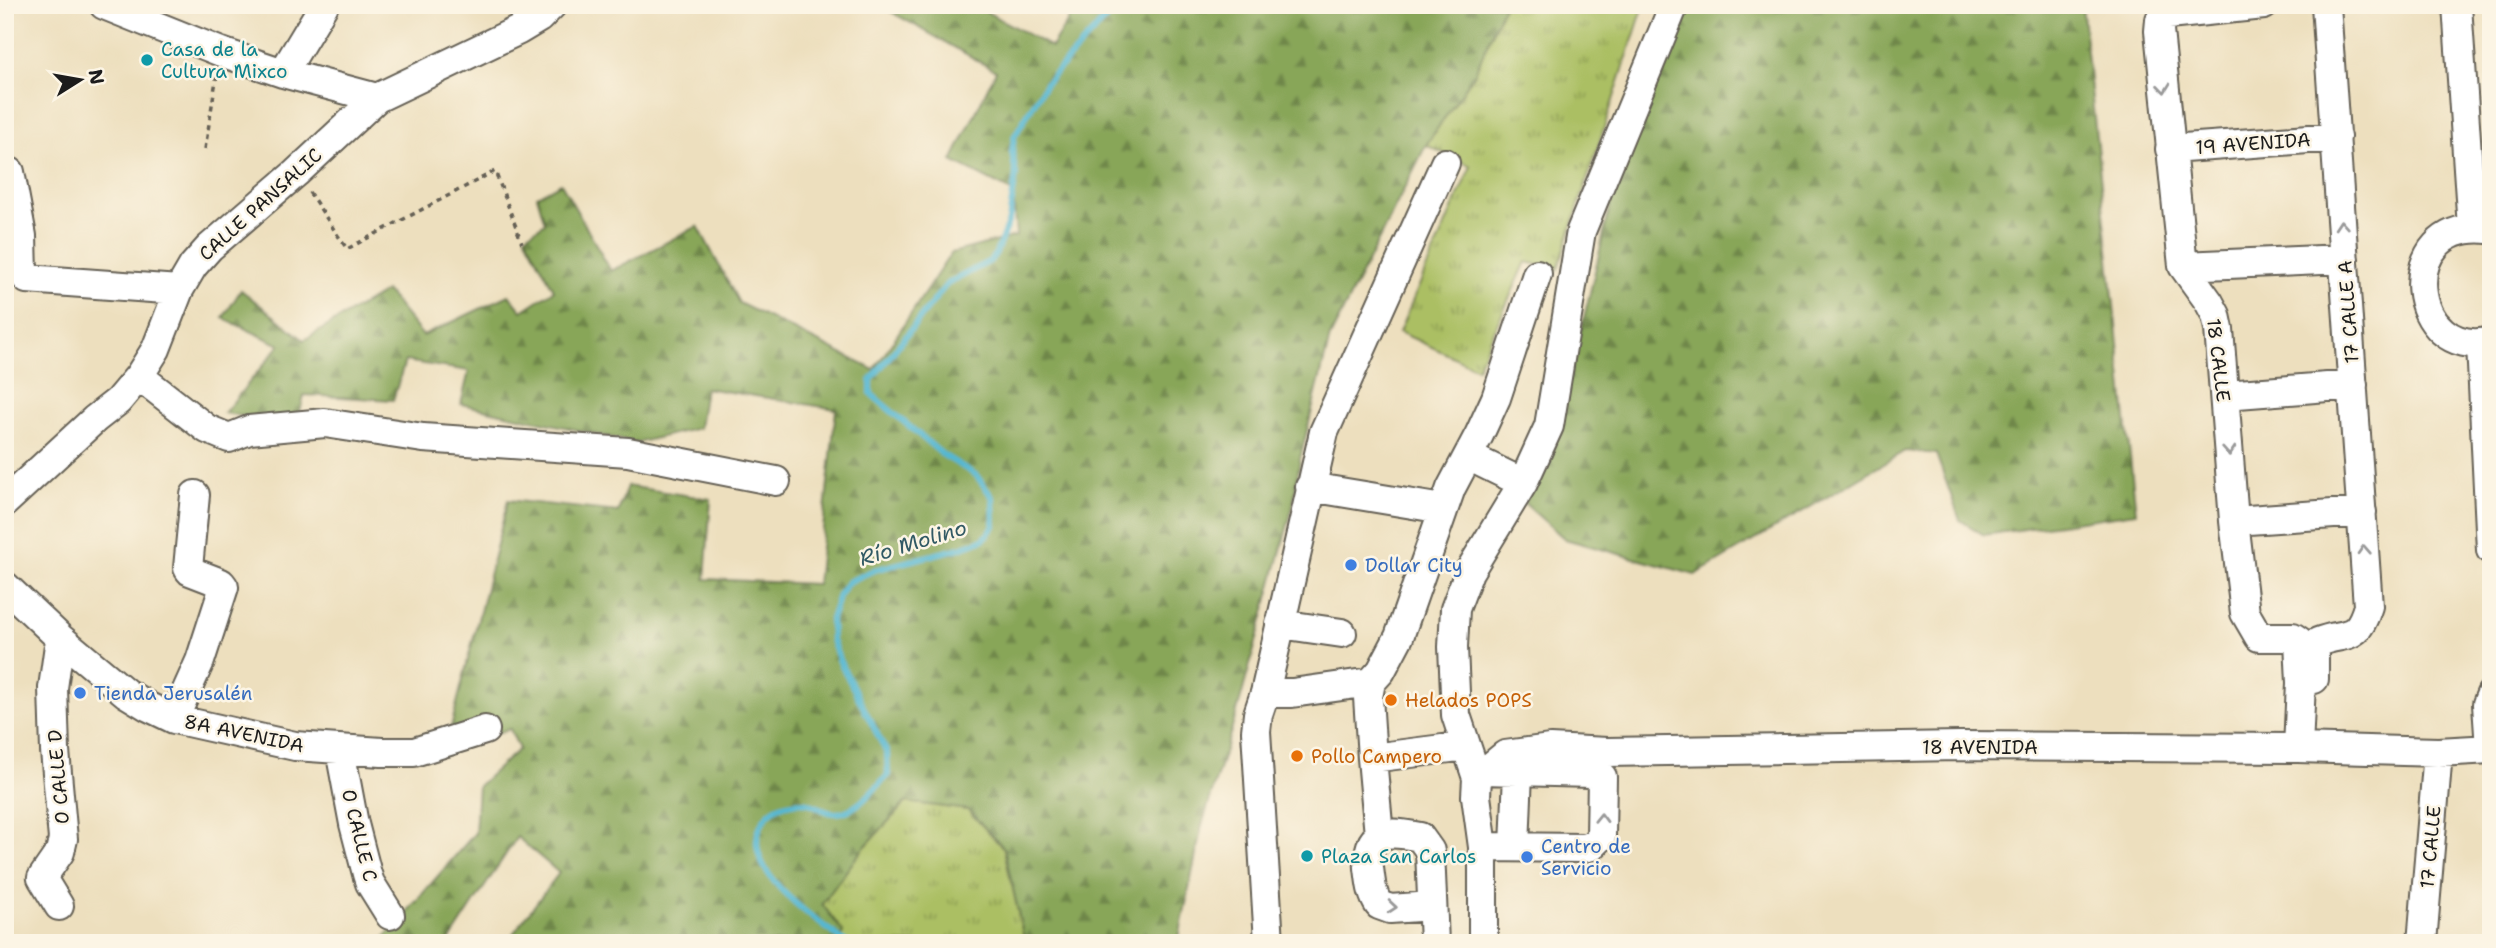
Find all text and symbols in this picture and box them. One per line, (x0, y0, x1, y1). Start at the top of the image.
place label: Casa de la Cultura Mixco (161, 37, 288, 84)
north arrow (46, 46, 116, 116)
marker: Casa de la Cultura Mixco (139, 52, 155, 68)
text: N (82, 67, 110, 87)
one-way arrow (2156, 83, 2171, 94)
street label: 19 AVENIDA (2195, 127, 2312, 160)
street label: CALLE PANSALIC (194, 142, 327, 266)
one-way arrow (2334, 219, 2349, 230)
street label: 17 CALLE A (2332, 259, 2365, 364)
street label: 18 CALLE (2201, 317, 2236, 403)
one-way arrow (2221, 446, 2236, 457)
water label: Río Molino (856, 513, 970, 573)
one-way arrow (2357, 544, 2372, 555)
place label: Dollar City (1365, 553, 1463, 578)
marker: Dollar City (1343, 557, 1359, 573)
place label: Tienda Jerusalén (94, 681, 252, 706)
marker: Tienda Jerusalén (72, 685, 88, 701)
place label: Helados POPS (1405, 688, 1532, 713)
marker: Helados POPS (1383, 692, 1399, 708)
street label: 8A AVENIDA (182, 709, 306, 758)
street label: 0 CALLE D (42, 728, 75, 825)
street label: 18 AVENIDA (1922, 735, 2038, 760)
place label: Pollo Campero (1311, 744, 1442, 769)
marker: Pollo Campero (1289, 748, 1305, 764)
street label: 0 CALLE C (336, 786, 383, 884)
street label: 17 CALLE (2414, 804, 2447, 890)
one-way arrow (1594, 812, 1609, 823)
place label: Centro de Servicio (1541, 834, 1631, 881)
place label: Plaza San Carlos (1321, 844, 1476, 869)
marker: Plaza San Carlos (1299, 848, 1315, 864)
marker: Centro de Servicio (1519, 849, 1535, 865)
one-way arrow (1387, 899, 1398, 914)

